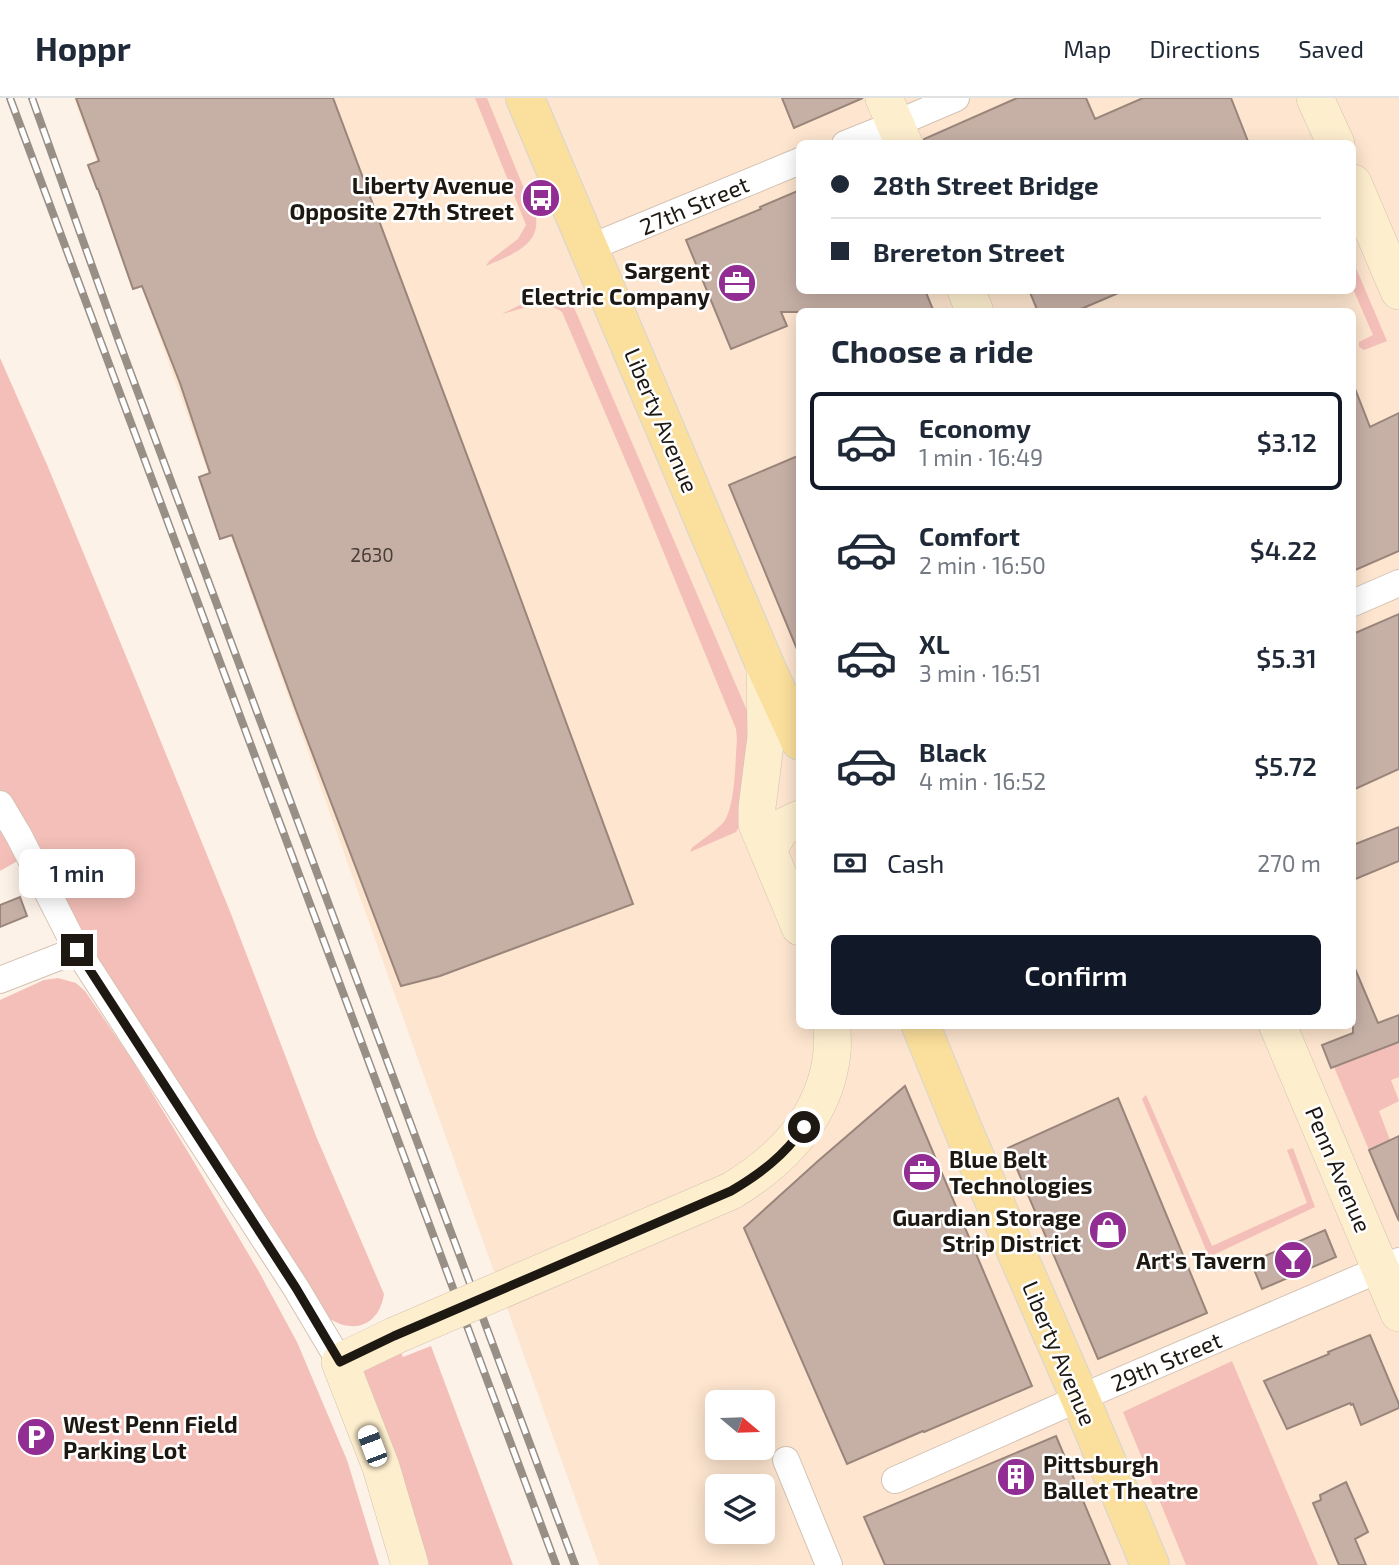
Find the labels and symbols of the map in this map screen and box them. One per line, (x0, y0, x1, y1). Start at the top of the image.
street label: 27th Street (635, 169, 753, 241)
place label: Liberty Avenue Opposite 27th Street (290, 171, 514, 225)
bus stop icon: Liberty Avenue Opposite 27th Street (520, 177, 562, 219)
place label: Sargent Electric Company (521, 256, 710, 310)
office icon: Sargent Electric Company (716, 262, 758, 304)
street label: Liberty Avenue (619, 344, 705, 496)
house number: 2630 (350, 543, 394, 566)
callout: 1 min (19, 848, 135, 898)
route end (61, 934, 93, 966)
street label: Penn Avenue (1300, 1102, 1378, 1236)
route start (788, 1111, 820, 1143)
place label: Blue Belt Technologies (949, 1145, 1092, 1199)
office icon: Blue Belt Technologies (901, 1151, 943, 1193)
place label: Guardian Storage Strip District (892, 1203, 1081, 1257)
shop icon: Guardian Storage Strip District (1087, 1209, 1129, 1251)
bar icon: Art's Tavern (1272, 1239, 1314, 1281)
place label: Art's Tavern (1136, 1246, 1266, 1274)
street label: Liberty Avenue (1017, 1277, 1103, 1429)
street label: 29th Street (1107, 1325, 1226, 1397)
north arrow (705, 1390, 775, 1460)
place label: West Penn Field Parking Lot (63, 1410, 238, 1464)
parking icon: West Penn Field Parking Lot (15, 1416, 57, 1458)
car (355, 1423, 390, 1469)
place label: Pittsburgh Ballet Theatre (1043, 1450, 1199, 1504)
building icon: Pittsburgh Ballet Theatre (995, 1456, 1037, 1498)

